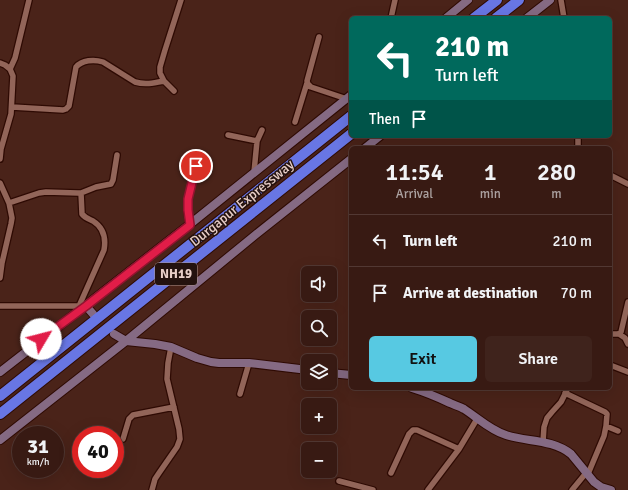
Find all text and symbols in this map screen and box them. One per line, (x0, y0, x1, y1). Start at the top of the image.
text: 210 m (435, 30, 509, 64)
icon: left (369, 32, 421, 84)
text: Turn left (435, 64, 498, 86)
icon: arrive (408, 108, 430, 130)
text: Then (369, 110, 400, 128)
pin (179, 149, 213, 183)
icon: arrive (185, 155, 207, 177)
street label: Durgapur Expressway (187, 156, 298, 250)
text: 11:54 (385, 157, 444, 187)
text: 1 (484, 157, 497, 187)
text: 280 (537, 157, 576, 187)
text: Arrival (396, 186, 433, 202)
text: min (480, 186, 501, 202)
text: m (551, 186, 562, 202)
icon: left (369, 230, 391, 252)
text: Turn left (403, 232, 457, 250)
text: 210 m (552, 232, 592, 250)
road number: NH19 (155, 263, 197, 285)
map controls (301, 266, 337, 478)
button: sound (301, 266, 337, 302)
icon: arrive (369, 282, 391, 304)
text: Arrive at destination (403, 284, 538, 302)
text: 70 m (561, 284, 592, 302)
button: search (301, 310, 337, 346)
position arrow (20, 318, 62, 360)
button: Exit (369, 336, 477, 382)
button: Share (485, 336, 592, 382)
button: layers (301, 354, 337, 390)
button: + (301, 398, 337, 434)
speed limit sign: 40 (72, 426, 124, 478)
text: 31 (27, 434, 49, 459)
button: − (301, 442, 337, 478)
text: km/h (27, 456, 49, 468)

